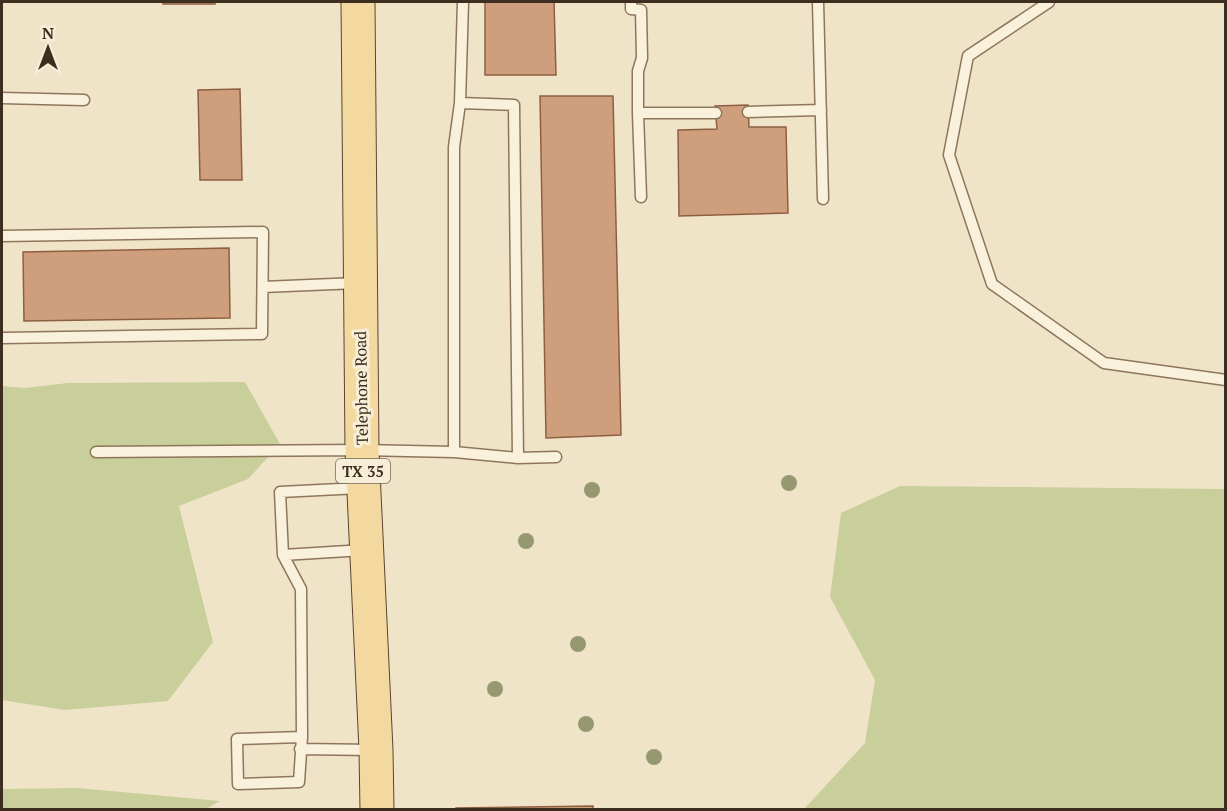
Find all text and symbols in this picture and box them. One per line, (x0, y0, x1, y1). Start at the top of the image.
north arrow (18, 18, 78, 78)
text: N (42, 22, 54, 44)
street label: Telephone Road (349, 331, 373, 445)
road number: TX 35 (336, 459, 390, 483)

